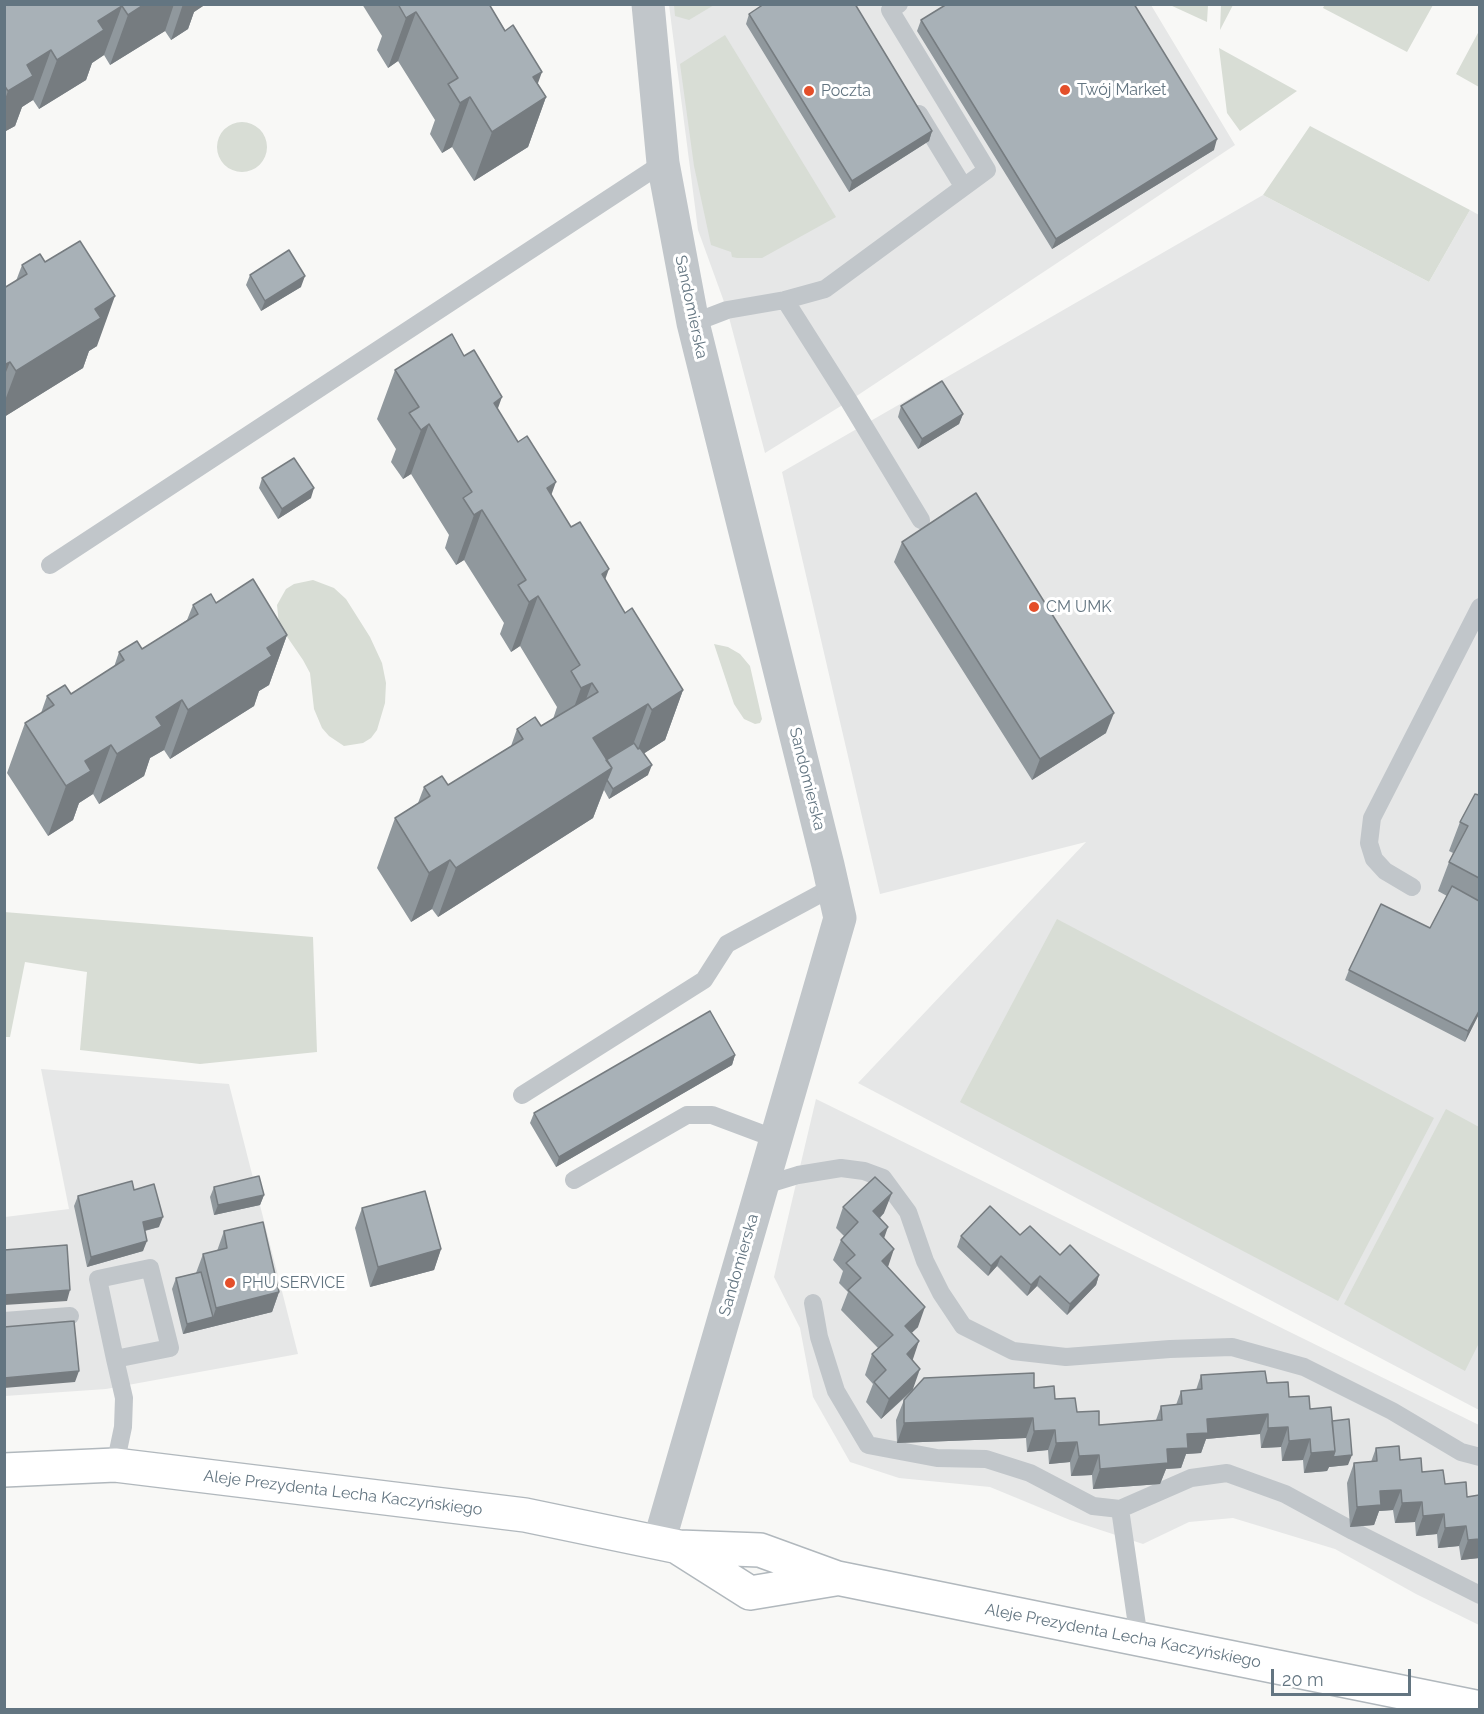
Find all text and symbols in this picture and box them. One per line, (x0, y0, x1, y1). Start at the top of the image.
place label: Twój Market (1077, 80, 1166, 100)
place label: Poczta (821, 81, 871, 101)
marker: Twój Market (1058, 83, 1072, 97)
marker: Poczta (802, 84, 816, 98)
street label: Sandomierska (671, 253, 711, 361)
place label: CM UMK (1046, 597, 1111, 617)
marker: CM UMK (1027, 600, 1041, 614)
street label: Sandomierska (785, 726, 829, 832)
street label: Sandomierska (715, 1212, 763, 1318)
place label: PHU SERVICE (242, 1273, 345, 1293)
marker: PHU SERVICE (223, 1276, 237, 1290)
street label: Aleje Prezydenta Lecha Kaczyńskiego (202, 1466, 484, 1520)
street label: Aleje Prezydenta Lecha Kaczyńskiego (983, 1600, 1263, 1672)
scale bar (1274, 1657, 1414, 1695)
text: 20 m (1282, 1669, 1324, 1690)

